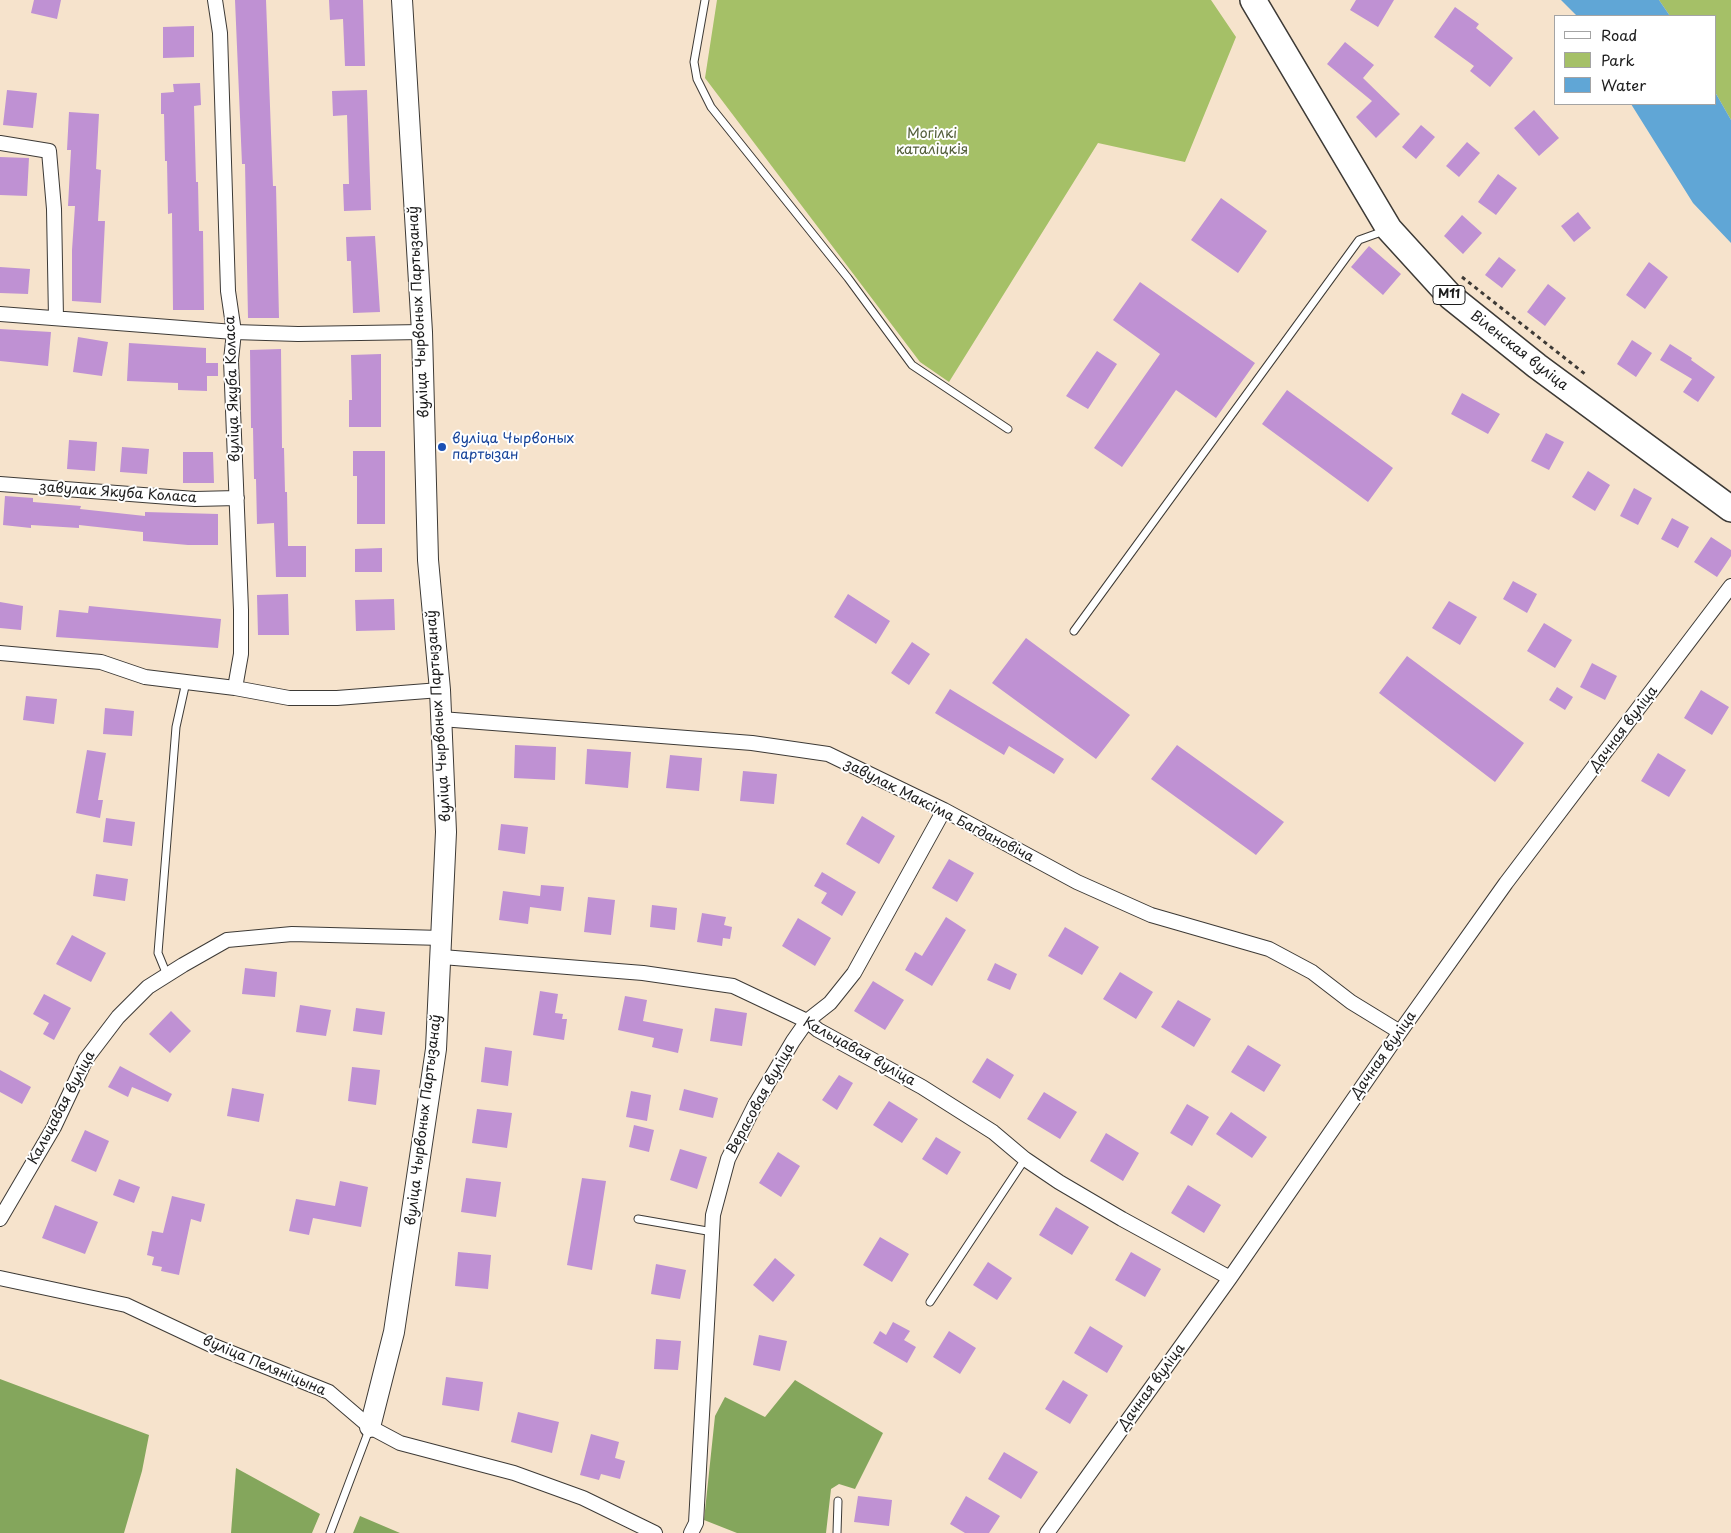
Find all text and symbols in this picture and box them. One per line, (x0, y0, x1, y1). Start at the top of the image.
legend (1554, 15, 1716, 105)
text: Road (1601, 23, 1637, 46)
text: Park (1601, 48, 1635, 71)
text: Water (1601, 73, 1646, 96)
park label: Могілкі каталіцкія (896, 126, 968, 158)
street label: вуліца Чырвоных Партызанаў (405, 205, 433, 419)
road number: М11 (1433, 286, 1465, 304)
street label: Віленская вуліца (1467, 308, 1571, 394)
street label: вуліца Якуба Коласа (222, 315, 244, 463)
place label: вуліца Чырвоных партызан (452, 431, 574, 464)
marker: вуліца Чырвоных партызан (436, 441, 448, 453)
street label: завулак Якуба Коласа (39, 479, 197, 507)
street label: вуліца Чырвоных Партызанаў (423, 609, 455, 823)
street label: Дачная вуліца (1586, 683, 1662, 775)
street label: завулак Максіма Багдановіча (841, 756, 1037, 866)
street label: Дачная вуліца (1348, 1008, 1420, 1102)
street label: вуліца Чырвоных Партызанаў (403, 1014, 445, 1226)
street label: Кальцавая вуліца (800, 1014, 918, 1090)
street label: Верасовая вуліца (724, 1041, 798, 1157)
street label: Кальцавая вуліца (25, 1048, 99, 1168)
street label: вуліца Пеляніцына (200, 1332, 328, 1400)
street label: Дачная вуліца (1115, 1341, 1189, 1433)

